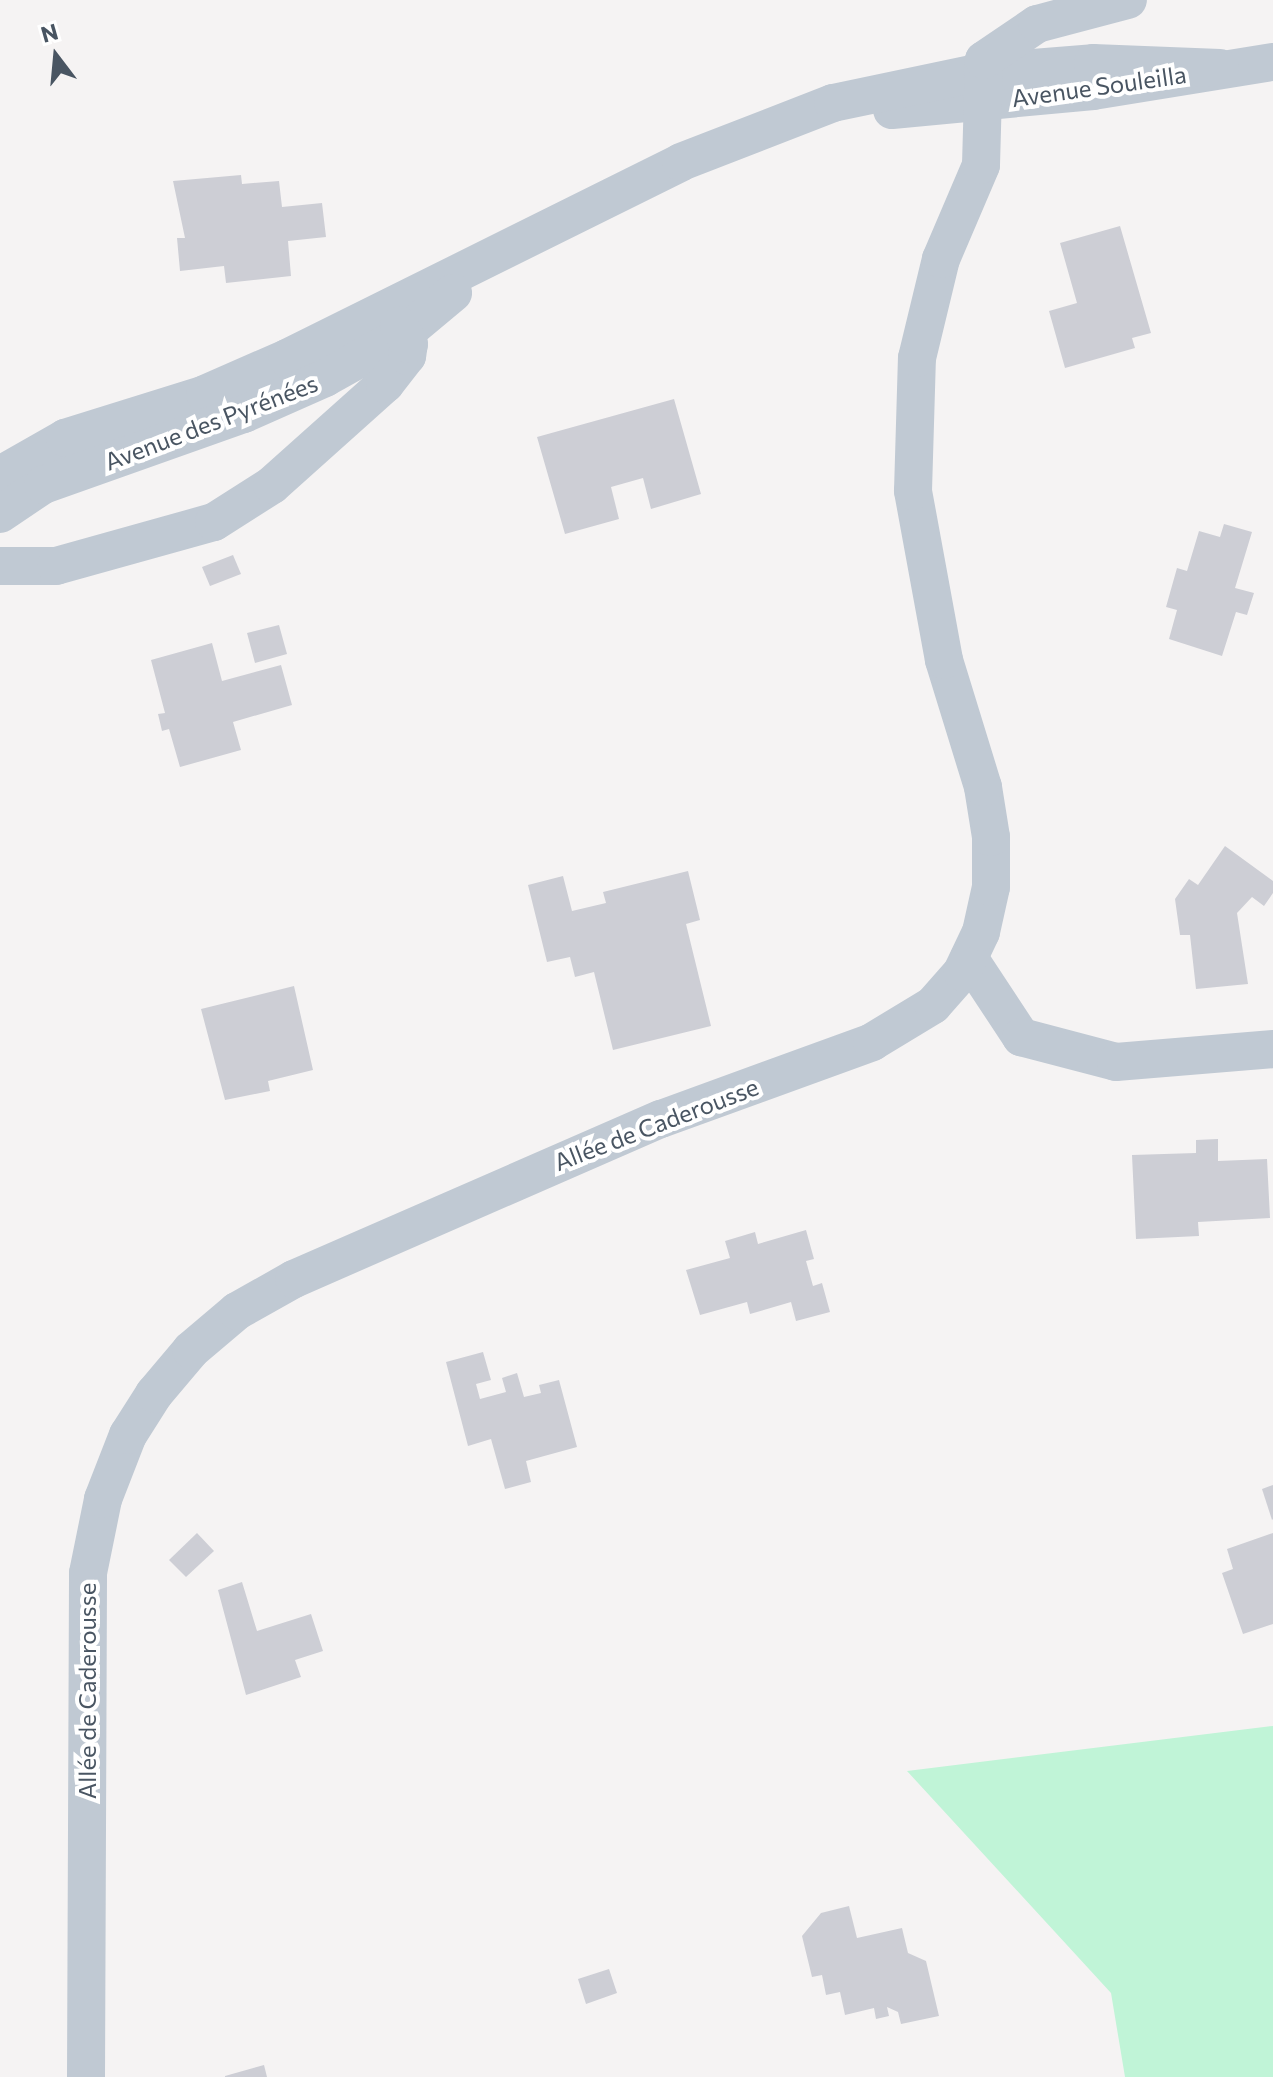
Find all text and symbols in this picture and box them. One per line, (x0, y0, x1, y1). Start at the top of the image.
north arrow (16, 16, 96, 96)
text: N (38, 17, 61, 48)
street label: Avenue Souleilla (1010, 59, 1188, 113)
street label: Avenue des Pyrénées (100, 368, 322, 476)
street label: Allée de Caderousse (550, 1072, 762, 1176)
street label: Allée de Caderousse (73, 1583, 101, 1799)

